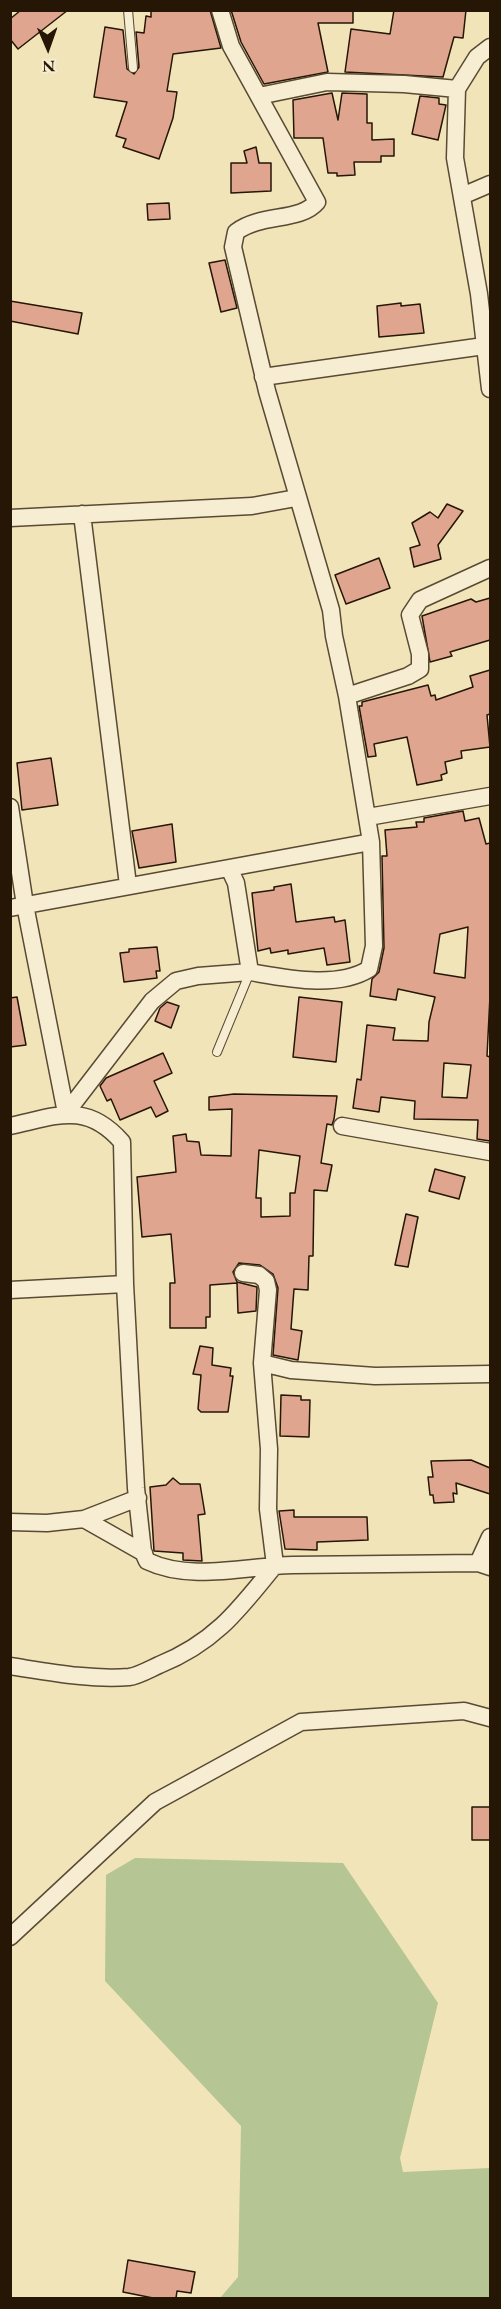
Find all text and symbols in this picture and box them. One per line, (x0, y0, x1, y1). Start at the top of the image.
north arrow (18, 18, 78, 78)
text: N (42, 56, 55, 77)

